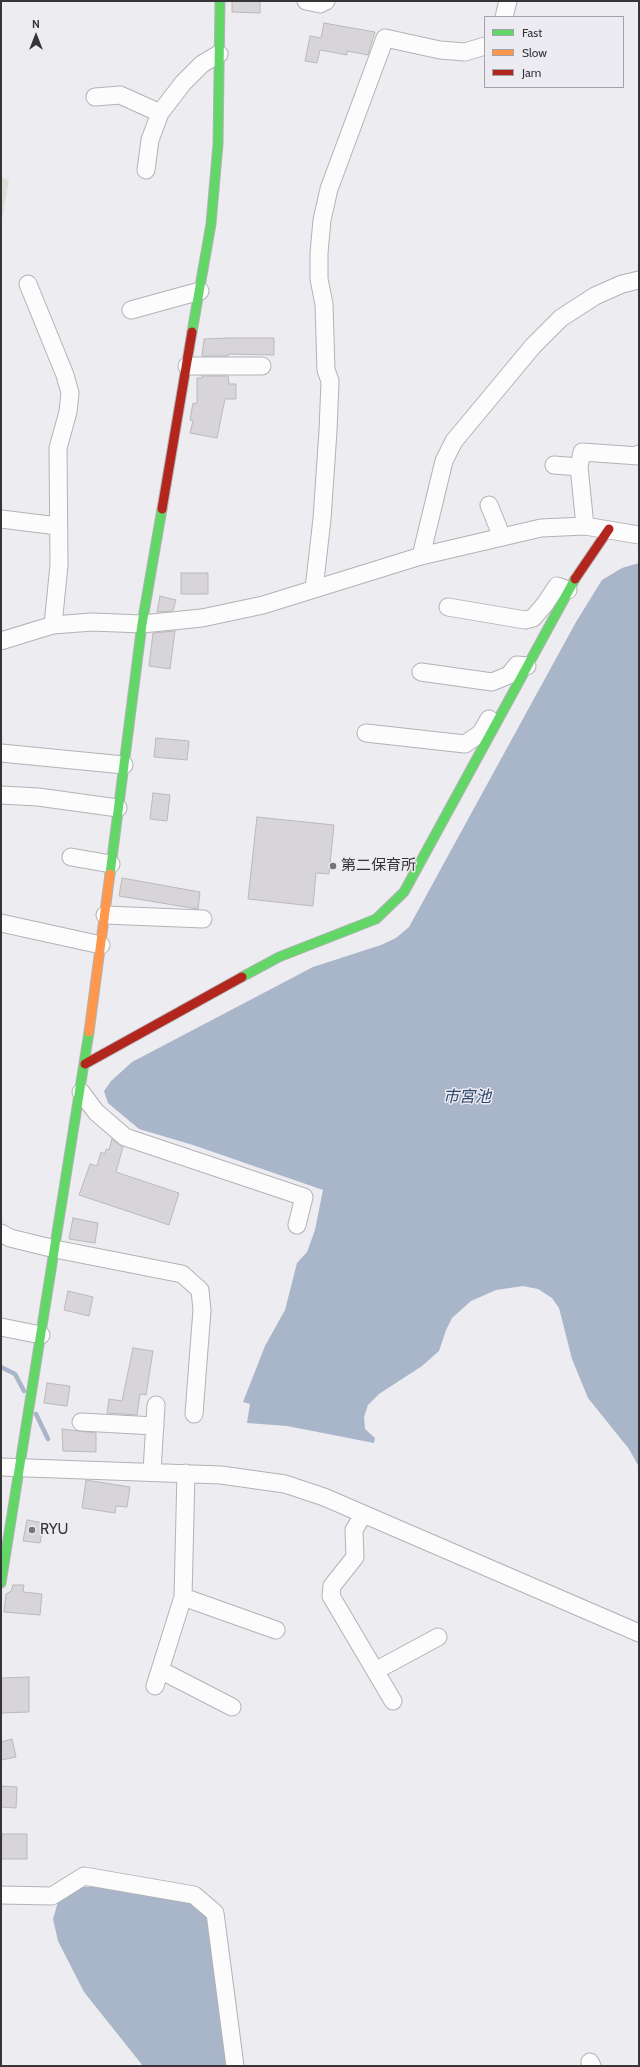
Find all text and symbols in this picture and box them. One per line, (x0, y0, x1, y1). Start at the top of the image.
north arrow (16, 16, 56, 56)
legend (484, 16, 624, 88)
text: N (32, 17, 40, 31)
text: Fast (522, 25, 542, 40)
text: Slow (522, 45, 547, 60)
text: Jam (522, 65, 541, 80)
place label: 第二保育所 (341, 857, 416, 875)
marker: 第二保育所 (328, 861, 338, 871)
water label: 市宮池 (443, 1087, 491, 1107)
place label: RYU (40, 1521, 68, 1539)
marker: RYU (27, 1525, 37, 1535)

